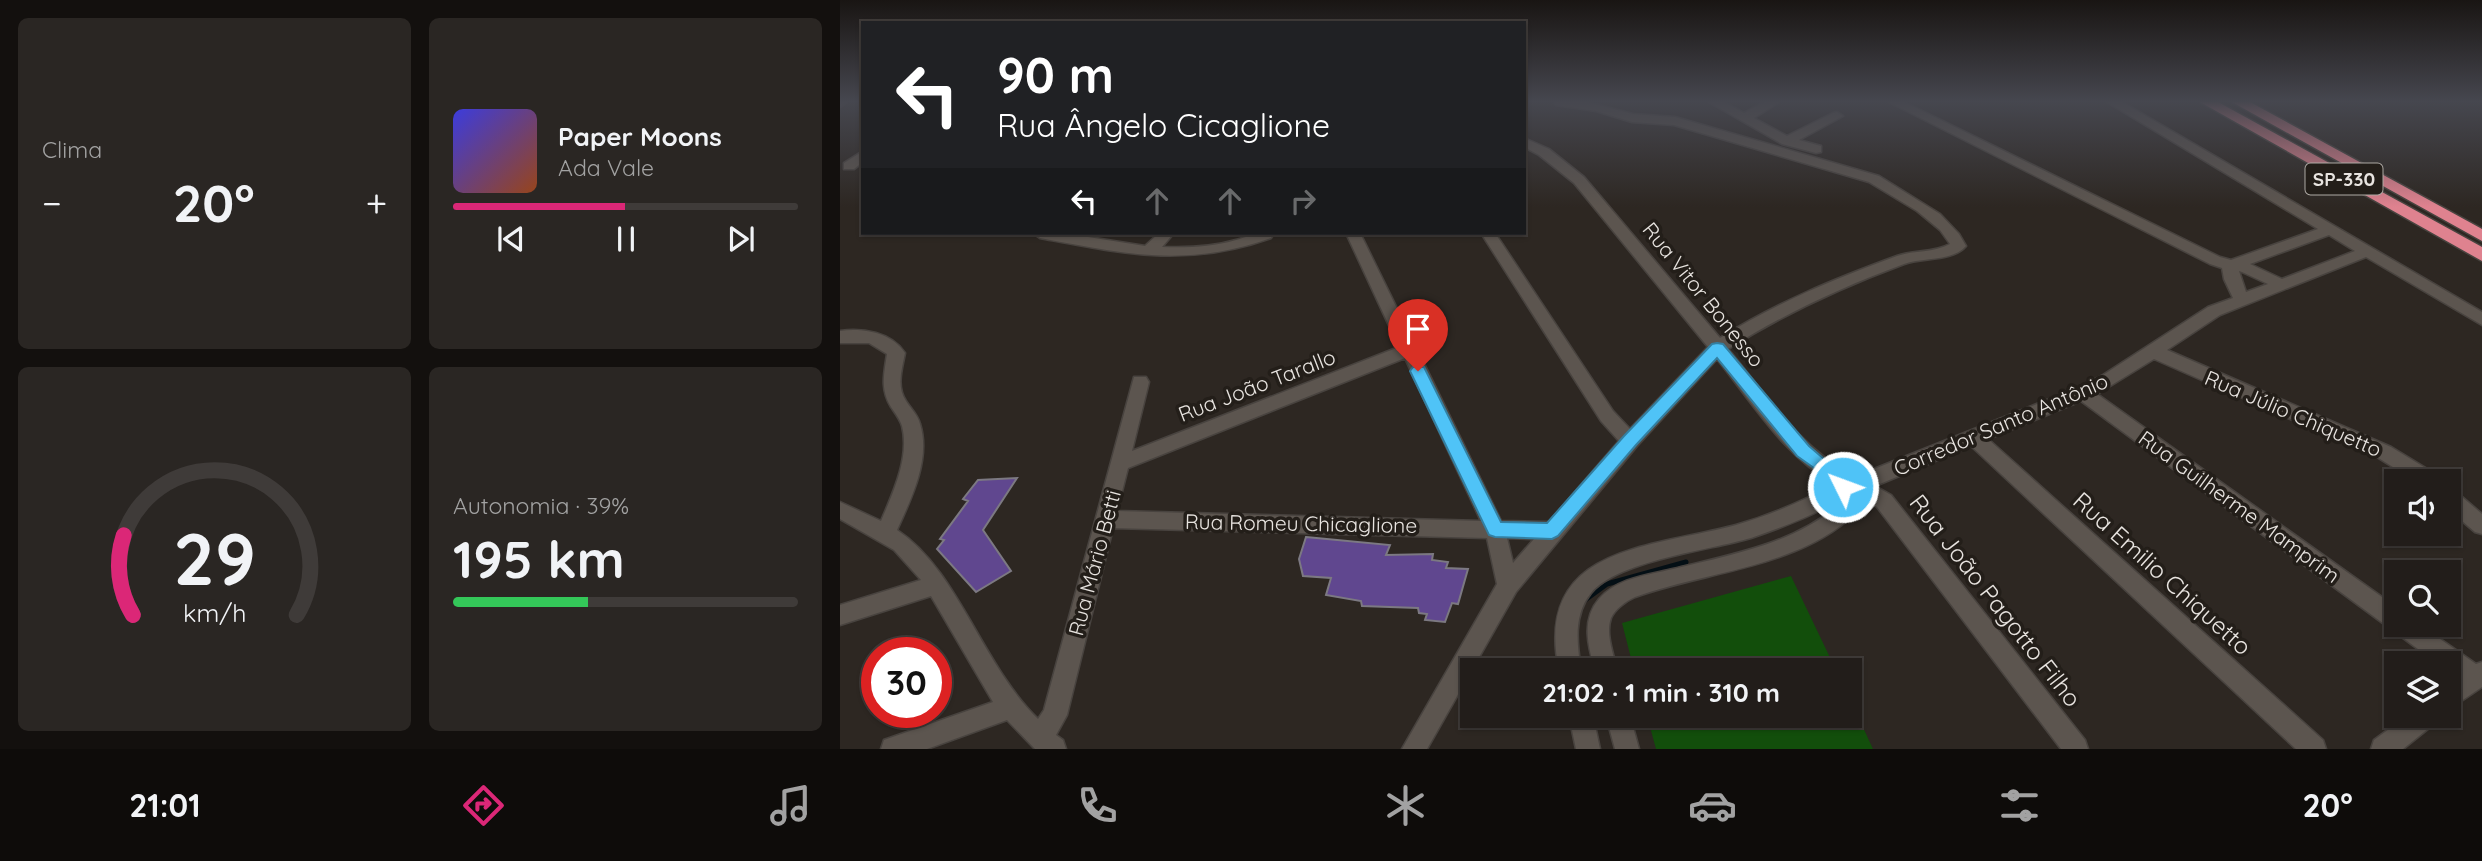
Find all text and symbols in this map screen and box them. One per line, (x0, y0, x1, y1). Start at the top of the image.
text: 90 m (997, 44, 1114, 105)
icon: left (882, 49, 973, 140)
text: Rua Ângelo Cicaglione (997, 105, 1330, 145)
text: Paper Moons (558, 120, 722, 153)
text: Clima (42, 135, 102, 164)
text: Ada Vale (558, 153, 654, 182)
road number: SP-330 (2306, 164, 2382, 195)
text: 20° (173, 170, 255, 235)
text: − (42, 179, 62, 227)
text: + (366, 179, 387, 227)
icon: left (1065, 182, 1103, 220)
icon: ahead (1138, 182, 1176, 220)
icon: ahead (1211, 182, 1249, 220)
icon: right (1284, 182, 1322, 220)
street label: Rua Vitor Bonesso (1637, 217, 1770, 372)
icon: previous (492, 220, 530, 258)
icon: pause (607, 220, 645, 258)
icon: next (722, 220, 760, 258)
pin (1388, 299, 1448, 371)
icon: arrive (1399, 310, 1437, 348)
street label: Rua João Tarallo (1174, 343, 1339, 427)
street label: Rua Júlio Chiquetto (2201, 364, 2386, 462)
street label: Corredor Santo Antônio (1890, 367, 2112, 481)
street label: Rua Guilherme Mamprim (2134, 424, 2345, 588)
position arrow (1806, 450, 1880, 524)
map controls (2384, 469, 2461, 728)
button: sound (2384, 469, 2461, 546)
street label: Rua Emilio Chiquetto (2067, 485, 2258, 661)
street label: Rua Mário Betti (1062, 487, 1126, 638)
street label: Rua João Pagotto Filho (1903, 488, 2088, 713)
text: Autonomia · 39% (453, 491, 629, 520)
street label: Rua Romeu Chicaglione (1185, 508, 1417, 538)
text: 29 (173, 512, 256, 603)
text: 195 km (453, 526, 625, 591)
button: search (2384, 560, 2461, 637)
text: km/h (183, 597, 246, 628)
speed limit sign: 30 (861, 637, 952, 728)
button: layers (2384, 651, 2461, 728)
text: 21:02 · 1 min · 310 m (1542, 676, 1780, 709)
icon: directions (459, 781, 508, 830)
icon: music (766, 781, 815, 830)
icon: phone (1073, 781, 1122, 830)
icon: climate (1381, 781, 1430, 830)
icon: car (1688, 781, 1737, 830)
icon: filters (1995, 781, 2044, 830)
text: 21:01 (129, 785, 201, 825)
text: 20° (2302, 785, 2353, 825)

